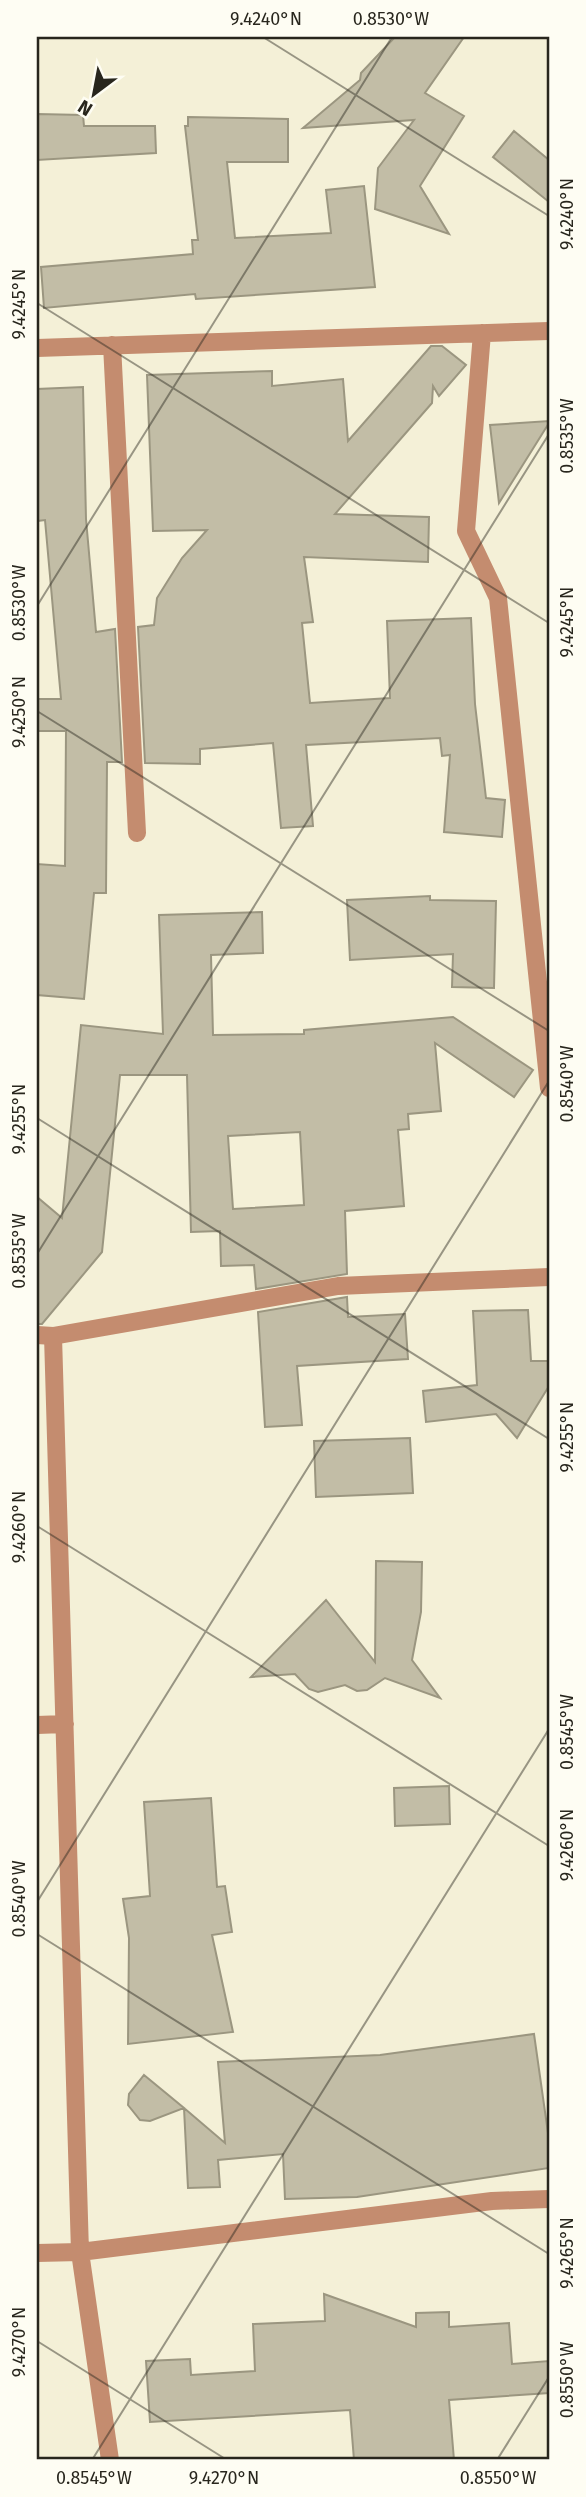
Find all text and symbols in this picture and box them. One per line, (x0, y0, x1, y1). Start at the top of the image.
text: 9.4240°N (230, 8, 302, 30)
text: 0.8530°W (353, 8, 429, 30)
north arrow (60, 60, 130, 130)
text: N (74, 95, 97, 121)
text: 9.4240°N (556, 178, 578, 250)
text: 9.4245°N (8, 269, 30, 339)
text: 0.8535°W (556, 398, 578, 474)
text: 0.8530°W (8, 565, 30, 641)
text: 9.4245°N (556, 587, 578, 657)
text: 9.4250°N (8, 676, 30, 748)
text: 0.8540°W (556, 1045, 578, 1123)
text: 9.4255°N (8, 1084, 30, 1154)
text: 0.8535°W (8, 1213, 30, 1289)
text: 9.4255°N (556, 1402, 578, 1472)
text: 9.4260°N (8, 1491, 30, 1563)
text: 0.8545°W (556, 1694, 578, 1770)
text: 9.4260°N (556, 1809, 578, 1881)
text: 0.8540°W (8, 1860, 30, 1938)
text: 9.4265°N (556, 2217, 578, 2289)
text: 9.4270°N (8, 2307, 30, 2377)
text: 0.8550°W (556, 2342, 578, 2418)
text: 0.8545°W (56, 2467, 132, 2489)
text: 9.4270°N (189, 2467, 259, 2489)
text: 0.8550°W (460, 2467, 536, 2489)

